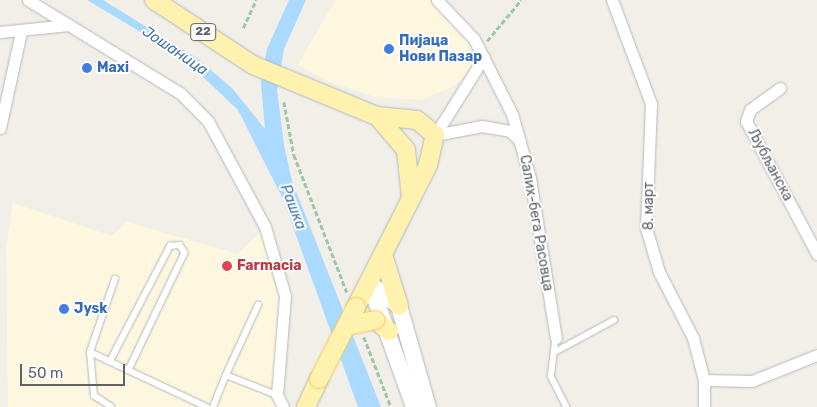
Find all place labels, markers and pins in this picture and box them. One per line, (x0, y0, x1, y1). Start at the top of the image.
place label: Пијаца Нови Пазар (399, 33, 482, 65)
marker: Пијаца Нови Пазар (383, 43, 395, 55)
place label: Maxi (97, 60, 129, 76)
marker: Maxi (81, 62, 93, 74)
place label: Farmacia (237, 258, 302, 274)
marker: Farmacia (221, 260, 233, 272)
place label: Jysk (74, 301, 107, 317)
marker: Jysk (58, 303, 70, 315)

